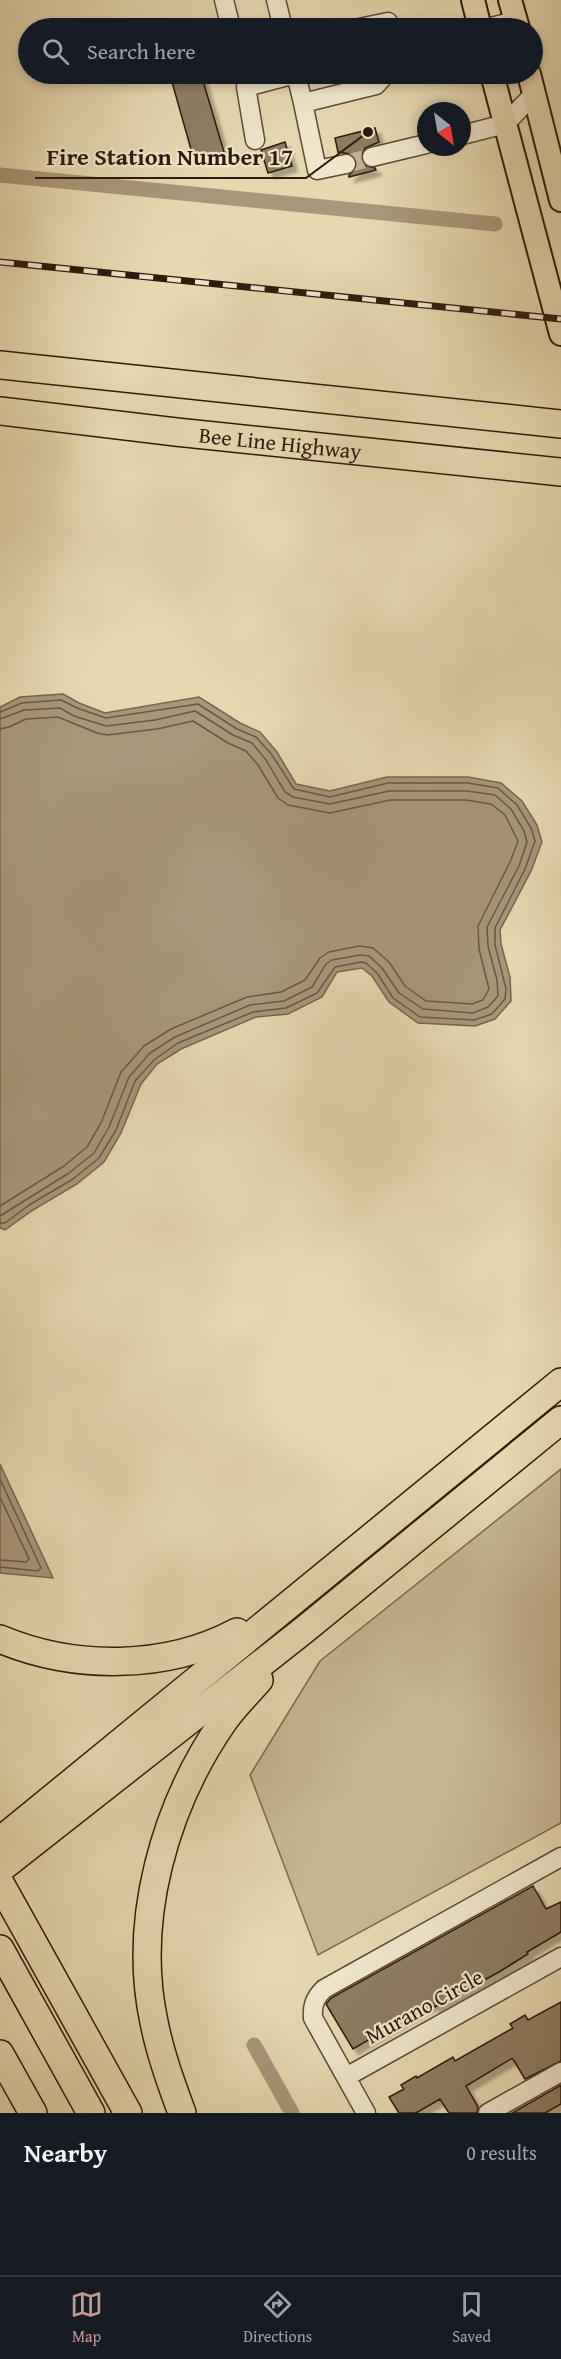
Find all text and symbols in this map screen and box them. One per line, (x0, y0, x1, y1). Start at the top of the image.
search box (18, 18, 543, 84)
icon: search (39, 35, 72, 68)
text: Search here (87, 35, 196, 67)
north arrow (417, 102, 471, 156)
callout: Fire Station Number 17 (35, 136, 306, 178)
text: Fire Station Number 17 (47, 139, 293, 174)
street label: Bee Line Highway (197, 418, 363, 467)
street label: Murano Circle (359, 1960, 489, 2052)
text: Nearby (24, 2133, 107, 2172)
text: 0 results (466, 2138, 537, 2167)
tab: Map (70, 2288, 103, 2348)
tab: Directions (243, 2288, 312, 2348)
tab: Saved (452, 2288, 491, 2348)

